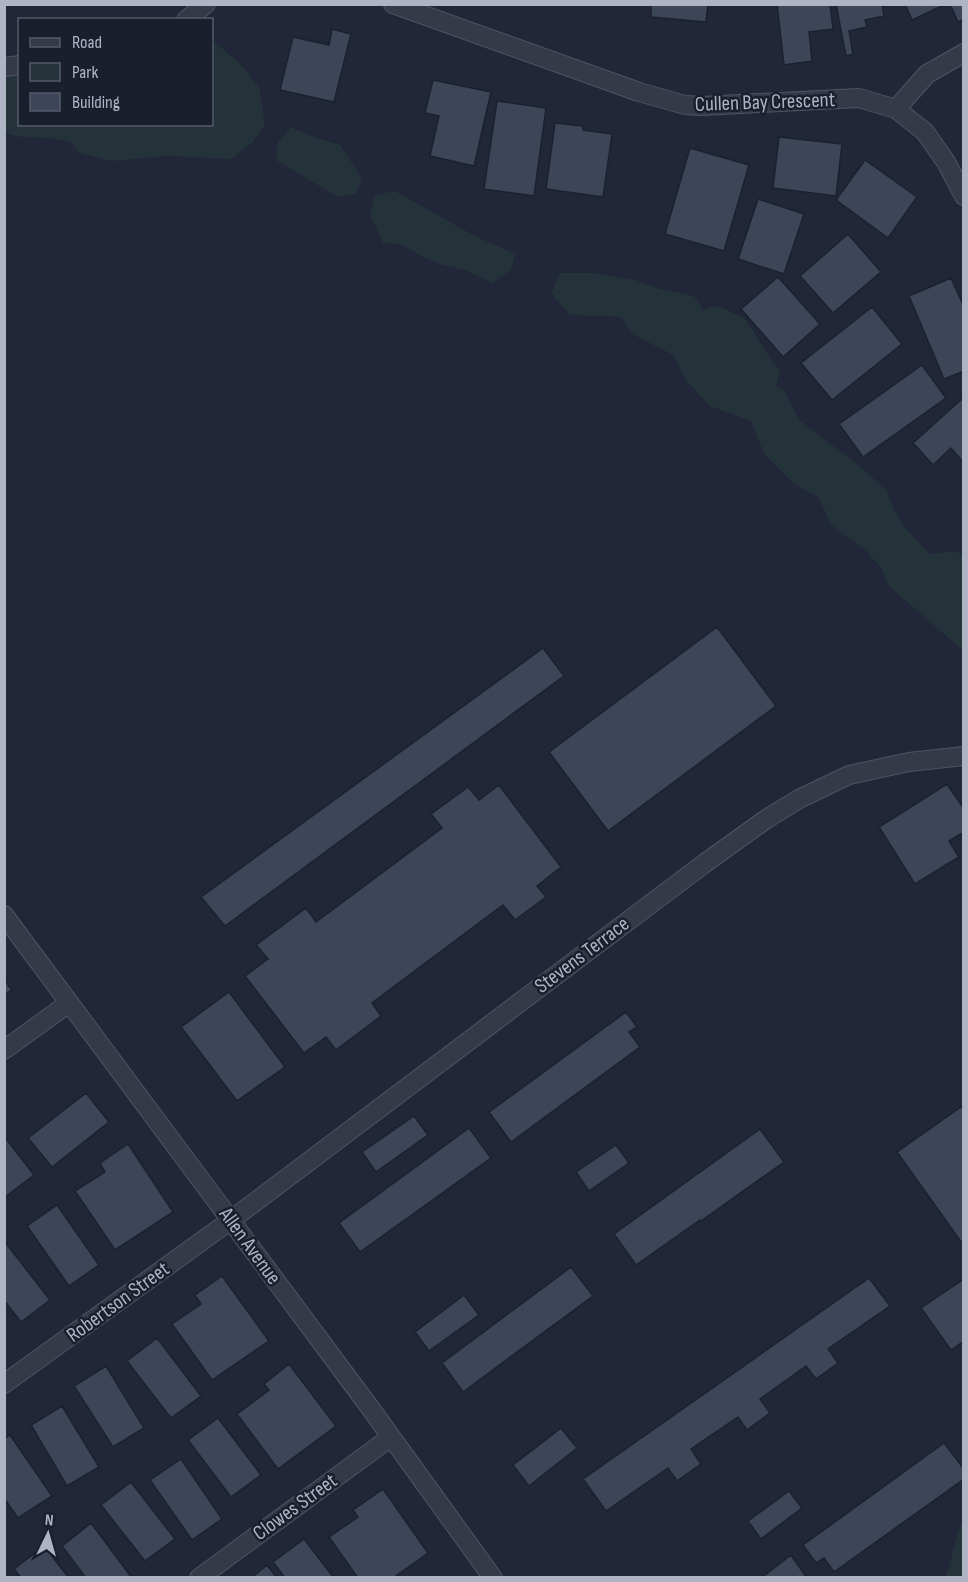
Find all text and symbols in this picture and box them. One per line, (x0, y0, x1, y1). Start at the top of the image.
legend (18, 18, 213, 126)
text: Road (72, 32, 102, 53)
text: Park (72, 62, 98, 83)
street label: Cullen Bay Crescent (694, 87, 836, 117)
text: Building (72, 92, 120, 113)
street label: Stevens Terrace (530, 911, 634, 999)
street label: Allen Avenue (213, 1202, 286, 1289)
street label: Robertson Street (62, 1256, 174, 1348)
street label: Clowes Street (248, 1468, 342, 1546)
north arrow (18, 1504, 78, 1564)
text: N (44, 1511, 54, 1530)

